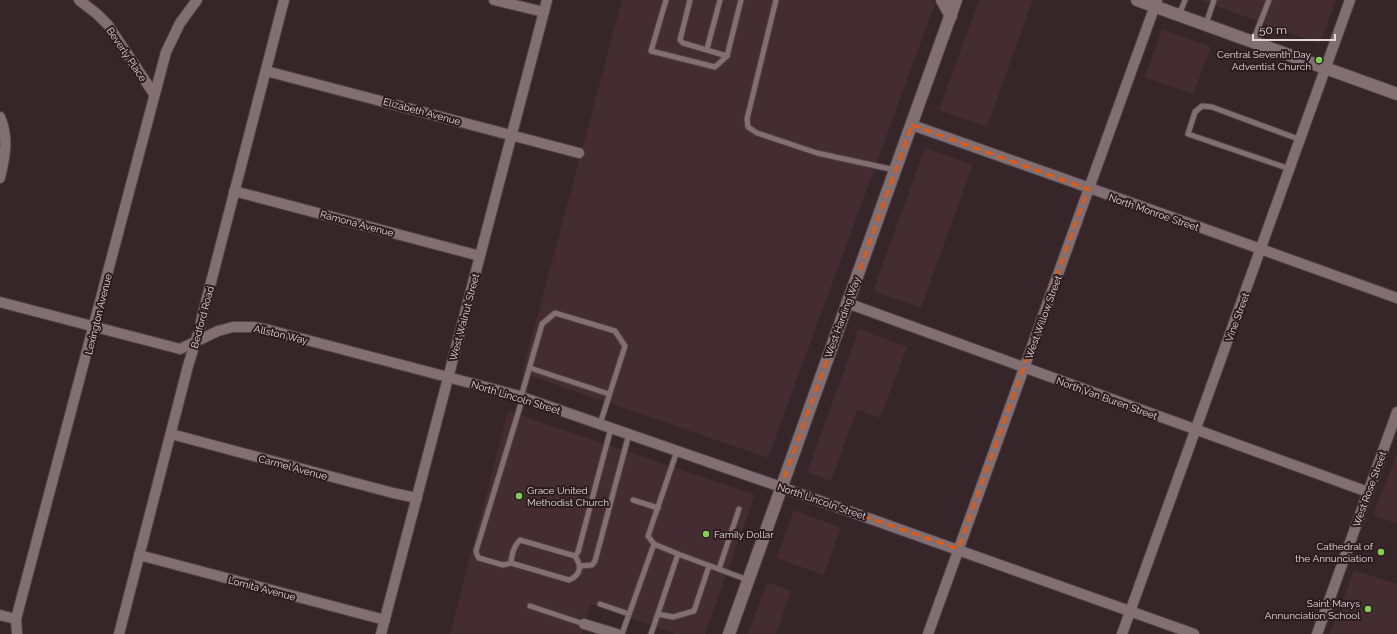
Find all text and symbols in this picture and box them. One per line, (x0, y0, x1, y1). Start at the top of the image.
scale bar (1253, 16, 1335, 42)
text: 50 m (1259, 23, 1287, 37)
street label: Beverly Place (104, 25, 149, 84)
place label: Central Seventh Day Adventist Church (1217, 49, 1312, 72)
marker: Central Seventh Day Adventist Church (1314, 55, 1324, 65)
street label: Elizabeth Avenue (382, 96, 462, 127)
street label: North Monroe Street (1107, 192, 1201, 233)
street label: Ramona Avenue (319, 208, 395, 239)
street label: Lexington Avenue (83, 272, 114, 356)
street label: West Walnut Street (448, 272, 482, 362)
street label: West Willow Street (1023, 273, 1064, 360)
street label: West Harding Way (823, 274, 863, 359)
street label: Bedford Road (189, 285, 216, 349)
street label: Vine Street (1224, 291, 1252, 343)
street label: Allston Way (253, 323, 309, 346)
street label: North Van Buren Street (1055, 375, 1159, 422)
street label: North Lincoln Street (470, 379, 562, 417)
street label: West Rose Street (1351, 449, 1388, 528)
street label: Carmel Avenue (257, 453, 329, 482)
street label: North Lincoln Street (776, 481, 868, 522)
place label: Grace United Methodist Church (527, 485, 609, 508)
marker: Grace United Methodist Church (514, 491, 524, 501)
marker: Family Dollar (701, 529, 711, 539)
place label: Family Dollar (714, 529, 774, 540)
place label: Cathedral of the Annunciation (1295, 541, 1374, 564)
marker: Cathedral of the Annunciation (1376, 547, 1386, 557)
street label: Lomita Avenue (227, 574, 297, 603)
place label: Saint Marys Annunciation School (1265, 598, 1360, 621)
marker: Saint Marys Annunciation School (1363, 604, 1373, 614)

